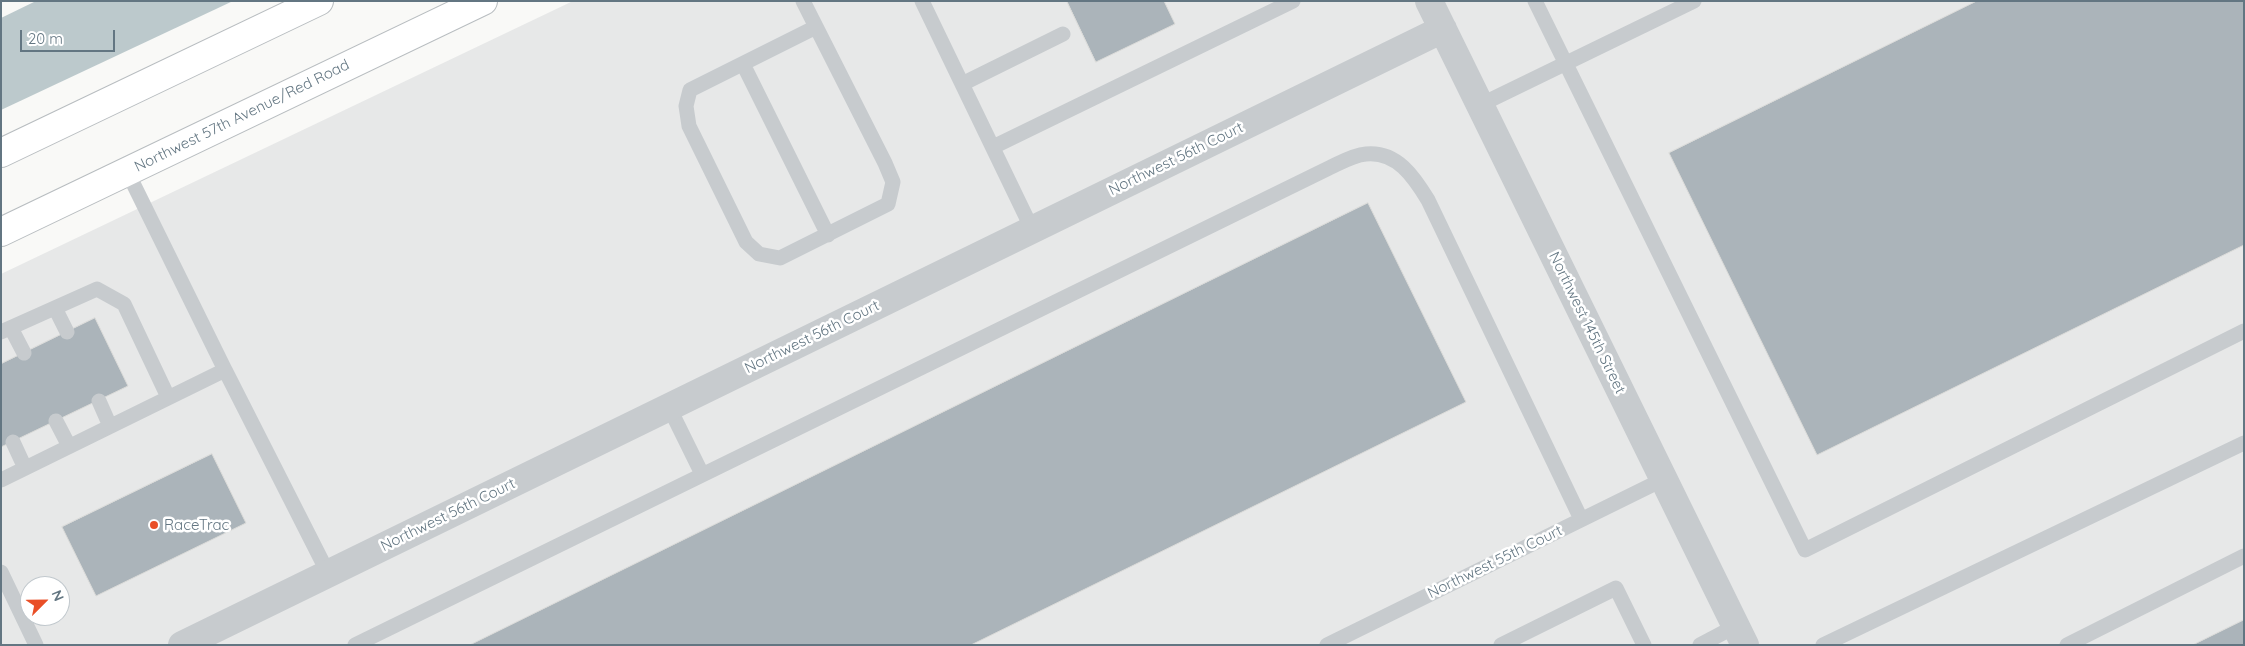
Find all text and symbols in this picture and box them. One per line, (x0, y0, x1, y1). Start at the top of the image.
scale bar (22, 20, 118, 52)
text: 20 m (28, 29, 63, 48)
street label: Northwest 57th Avenue/Red Road (132, 56, 352, 176)
street label: Northwest 56th Court (1106, 119, 1246, 199)
street label: Northwest 145th Street (1545, 249, 1629, 397)
street label: Northwest 56th Court (742, 297, 882, 377)
street label: Northwest 56th Court (378, 475, 518, 555)
place label: RaceTrac (164, 516, 229, 534)
marker: RaceTrac (148, 519, 160, 531)
street label: Northwest 55th Court (1425, 522, 1565, 602)
north arrow (20, 576, 70, 626)
text: N (48, 587, 68, 604)

